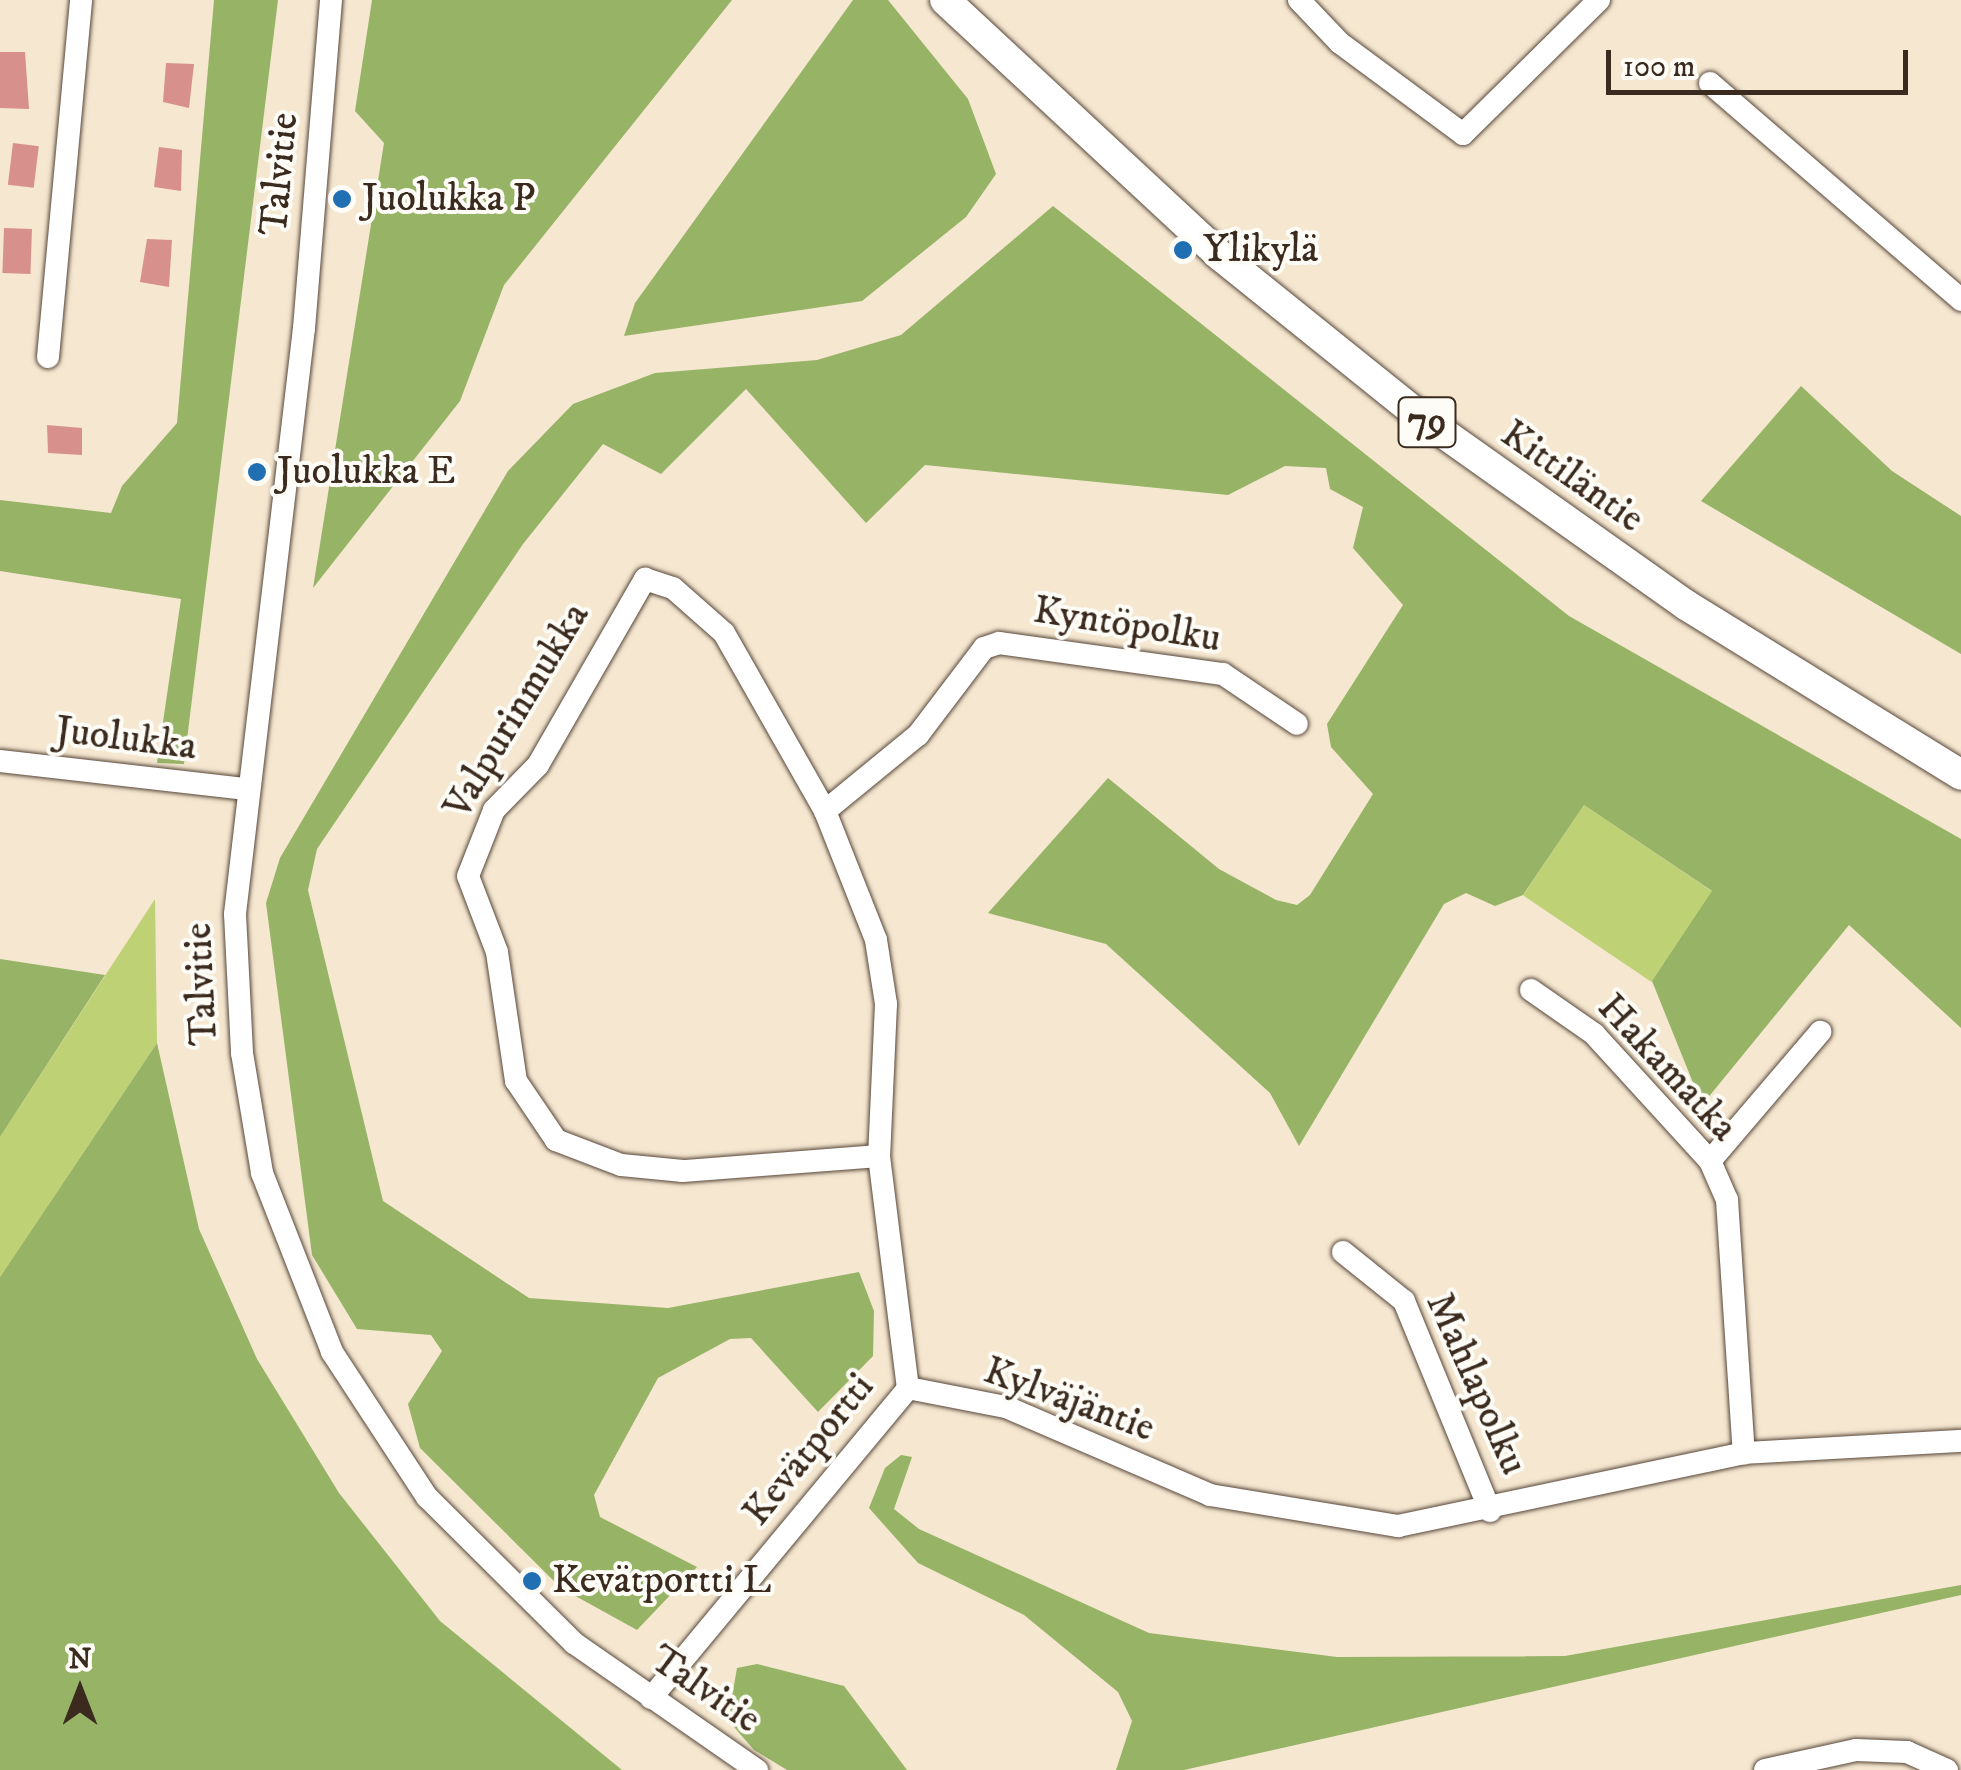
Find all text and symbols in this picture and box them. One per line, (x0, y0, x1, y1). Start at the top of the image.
scale bar (1611, 30, 1914, 92)
text: 100 m (1623, 49, 1695, 86)
street label: Talvitie (251, 111, 309, 237)
place label: Juolukka P (362, 175, 535, 223)
marker: Juolukka P (331, 188, 353, 210)
place label: Ylikylä (1203, 226, 1318, 274)
marker: Ylikylä (1172, 239, 1194, 261)
road number: 79 (1397, 389, 1457, 455)
street label: Kittiläntie (1491, 410, 1653, 544)
place label: Juolukka E (277, 448, 456, 496)
marker: Juolukka E (246, 461, 268, 483)
street label: Kyntöpolku (1030, 587, 1224, 663)
street label: Valpurinmukka (434, 594, 600, 828)
street label: Juolukka (53, 707, 199, 771)
street label: Talvitie (175, 921, 229, 1047)
street label: Hakamatka (1587, 984, 1747, 1152)
street label: Mahlapolku (1415, 1286, 1537, 1482)
street label: Kylväjäntie (977, 1347, 1161, 1453)
street label: Kevätportti (733, 1364, 885, 1536)
place label: Kevätportti L (552, 1557, 771, 1605)
marker: Kevätportti L (521, 1570, 543, 1592)
street label: Talvitie (641, 1636, 769, 1744)
north arrow (30, 1640, 130, 1740)
text: N (69, 1642, 91, 1677)

